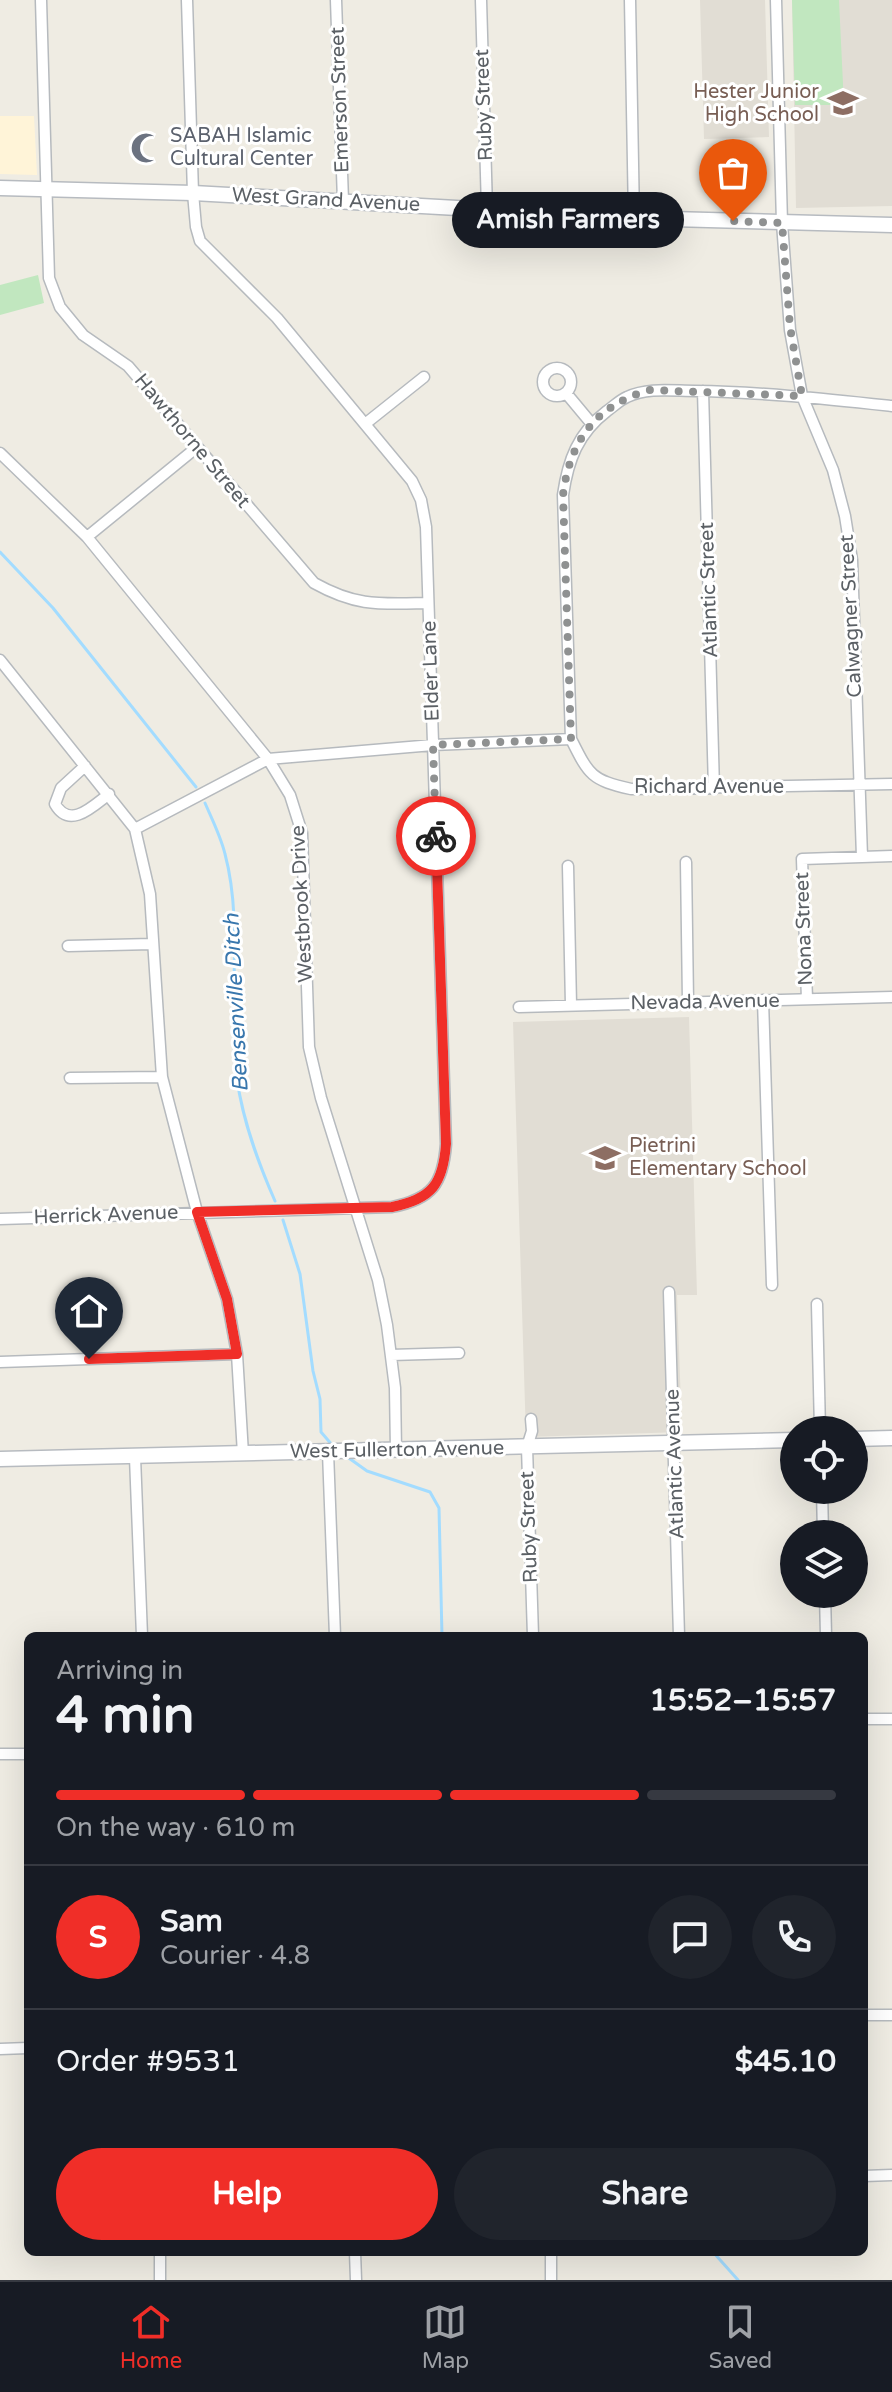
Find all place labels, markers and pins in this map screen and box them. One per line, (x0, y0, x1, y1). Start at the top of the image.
place label: Hester Junior High School (693, 80, 819, 127)
school or university icon: Hester Junior High School (826, 86, 860, 120)
place label: SABAH Islamic Cultural Center (170, 124, 313, 171)
mosque icon: SABAH Islamic Cultural Center (129, 131, 163, 165)
pin (699, 139, 767, 221)
callout: Amish Farmers (453, 193, 685, 249)
place label: Pietrini Elementary School (629, 1134, 807, 1181)
school or university icon: Pietrini Elementary School (588, 1141, 622, 1175)
pin (55, 1277, 123, 1359)

